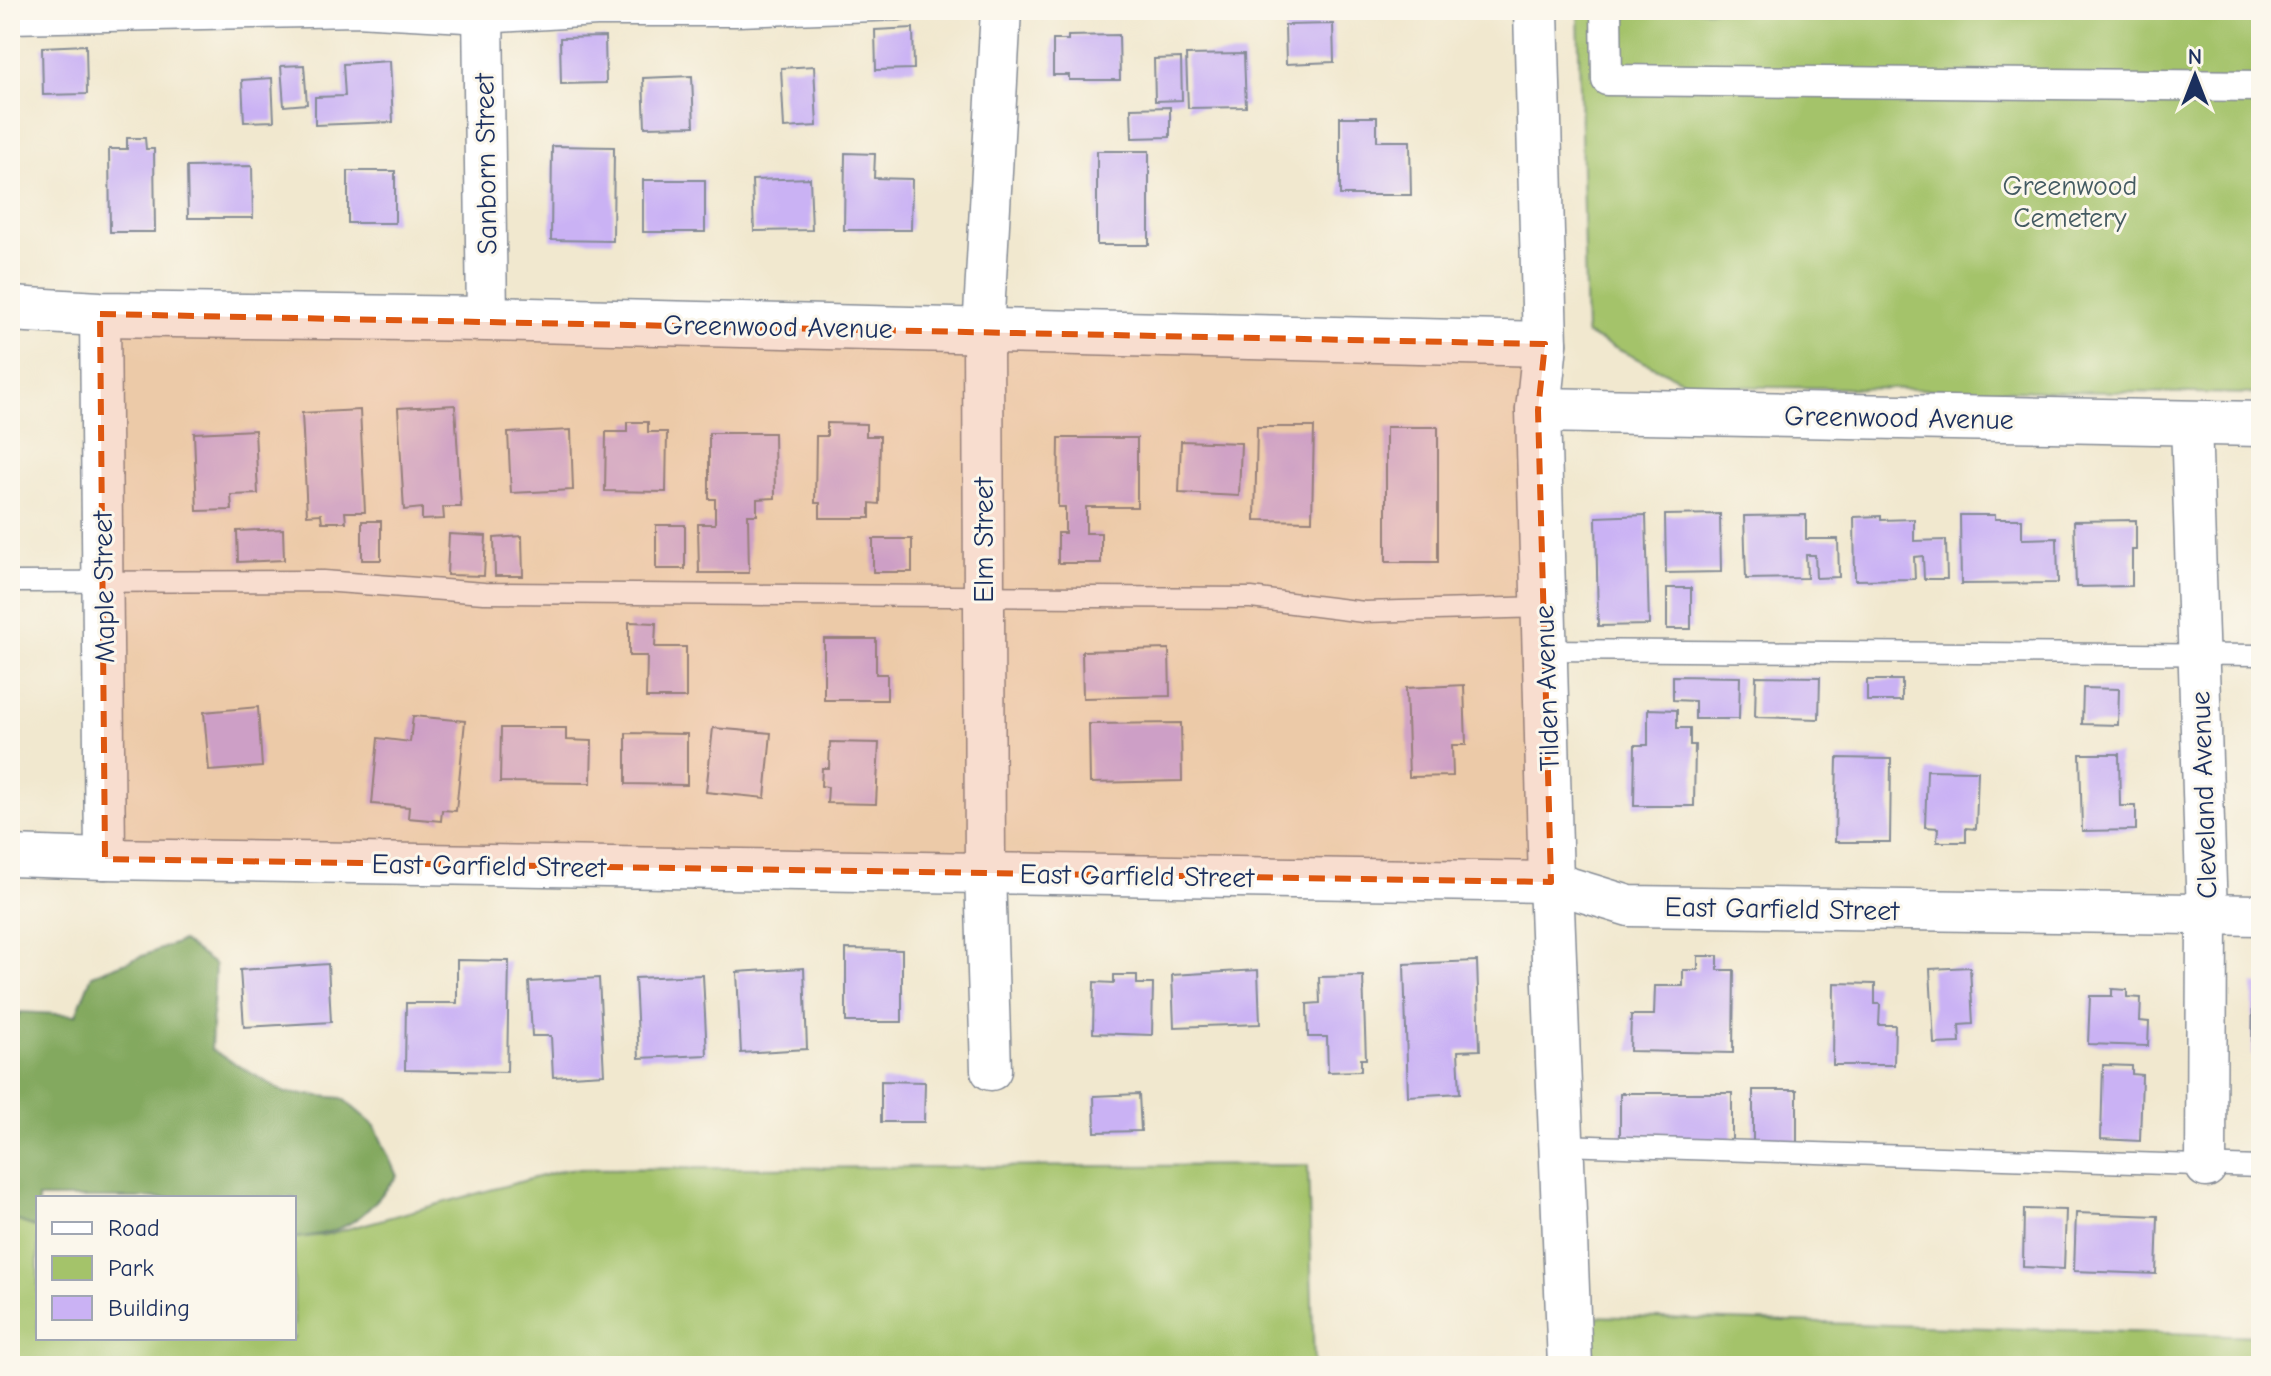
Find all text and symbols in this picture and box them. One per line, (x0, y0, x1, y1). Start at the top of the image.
north arrow (2155, 36, 2235, 116)
text: N (2188, 44, 2202, 70)
street label: Sanborn Street (468, 72, 504, 255)
park label: Greenwood Cemetery (2003, 170, 2137, 234)
street label: Greenwood Avenue (663, 309, 893, 345)
street label: Greenwood Avenue (1784, 400, 2014, 436)
street label: Elm Street (968, 476, 1000, 603)
street label: Maple Street (87, 510, 121, 663)
street label: Tilden Avenue (1528, 604, 1566, 772)
street label: Cleveland Avenue (2184, 690, 2224, 899)
street label: East Garfield Street (371, 848, 608, 884)
street label: East Garfield Street (1019, 858, 1256, 894)
street label: East Garfield Street (1664, 891, 1901, 927)
legend (36, 1196, 296, 1340)
text: Road (108, 1214, 160, 1242)
text: Park (108, 1254, 154, 1282)
text: Building (108, 1294, 190, 1322)

